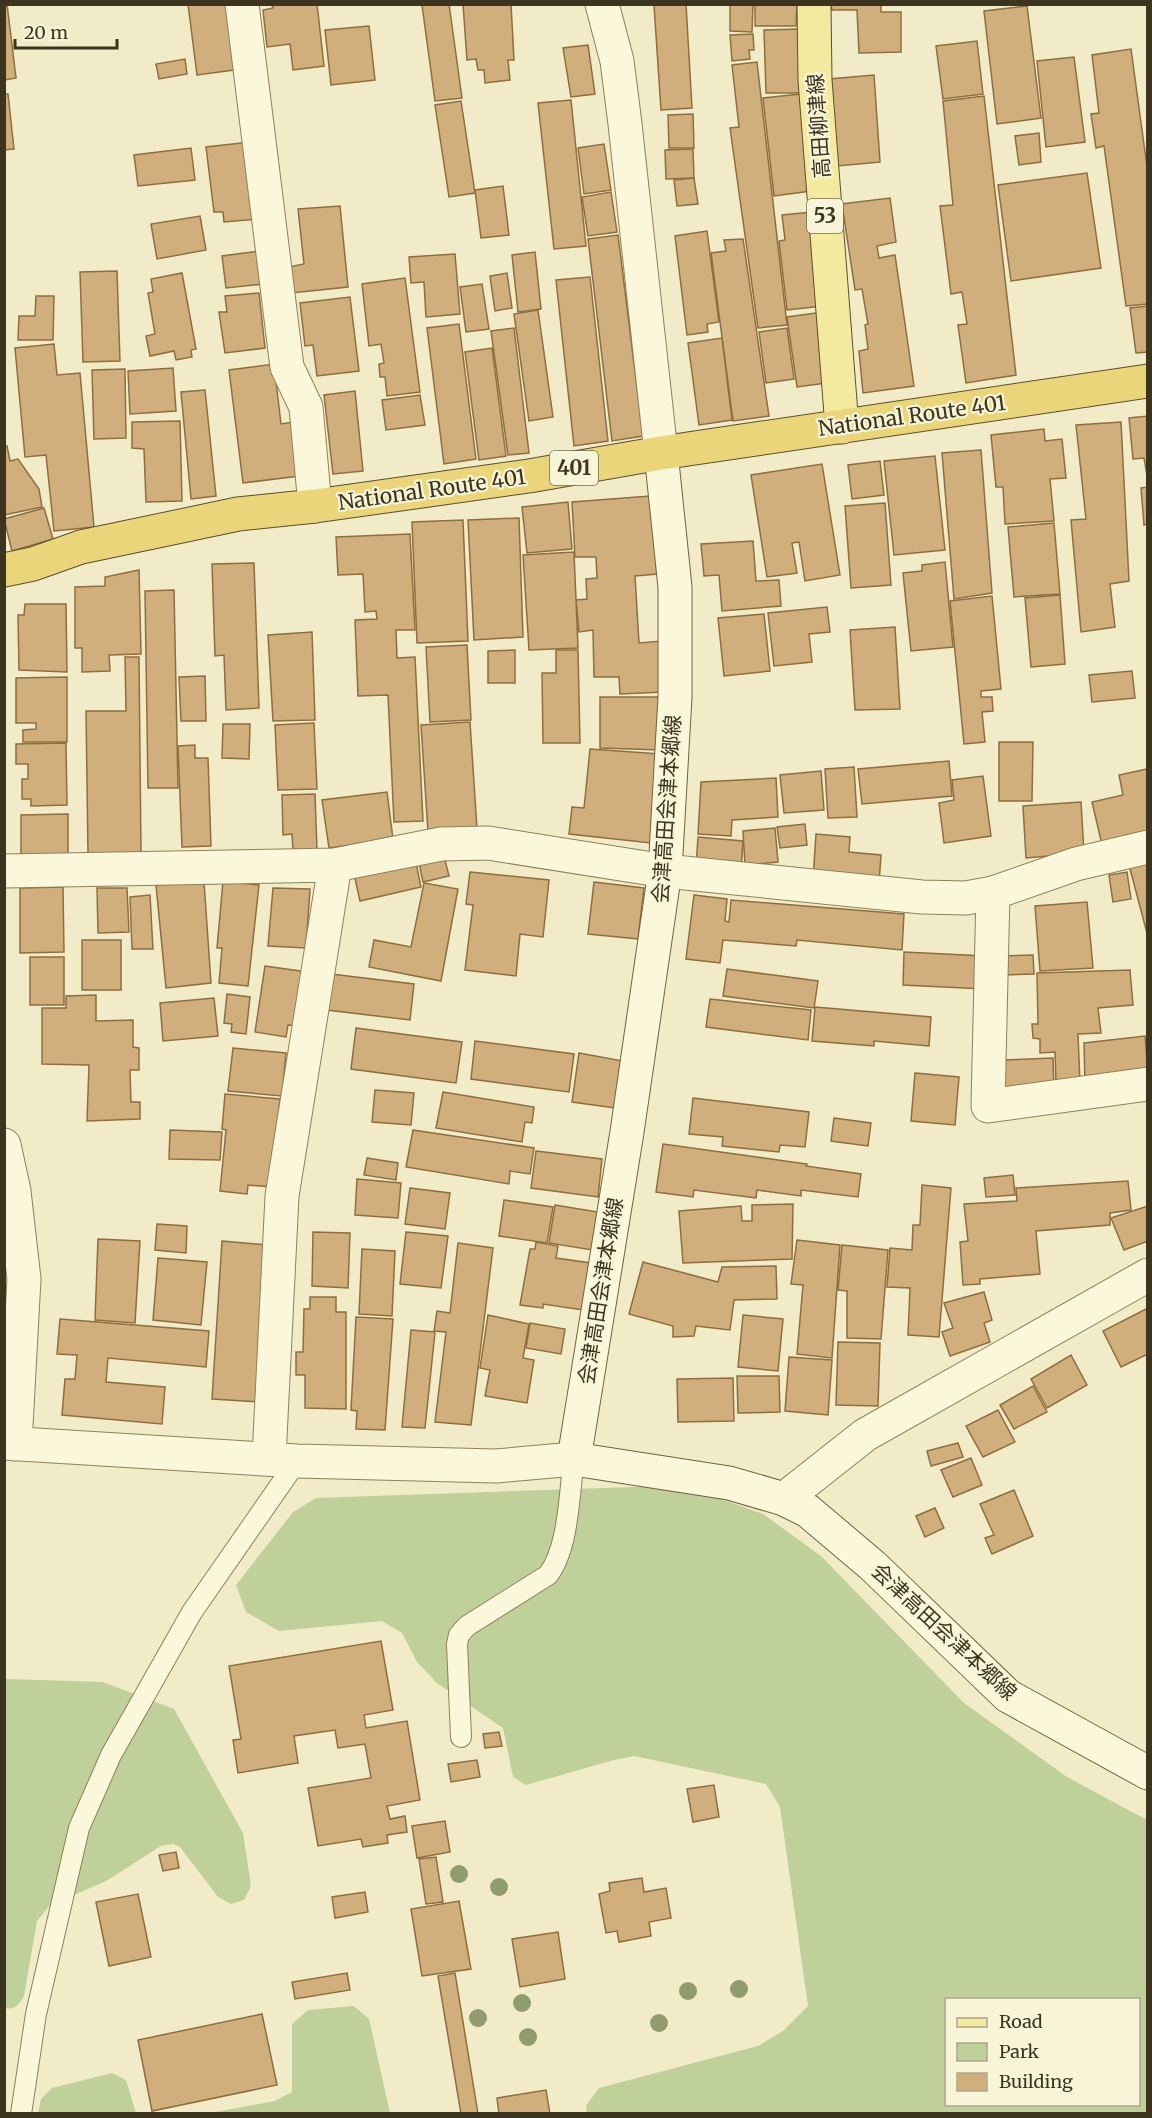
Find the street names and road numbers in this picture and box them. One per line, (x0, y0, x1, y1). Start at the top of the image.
street label: 高田柳津線 (801, 73, 836, 179)
road number: 53 (807, 199, 843, 233)
street label: National Route 401 (816, 389, 1008, 442)
road number: 401 (550, 451, 598, 485)
street label: National Route 401 (336, 463, 528, 516)
street label: 会津高田会津本郷線 (646, 714, 687, 904)
street label: 会津高田会津本郷線 (572, 1195, 629, 1386)
street label: 会津高田会津本郷線 (866, 1557, 1023, 1706)

